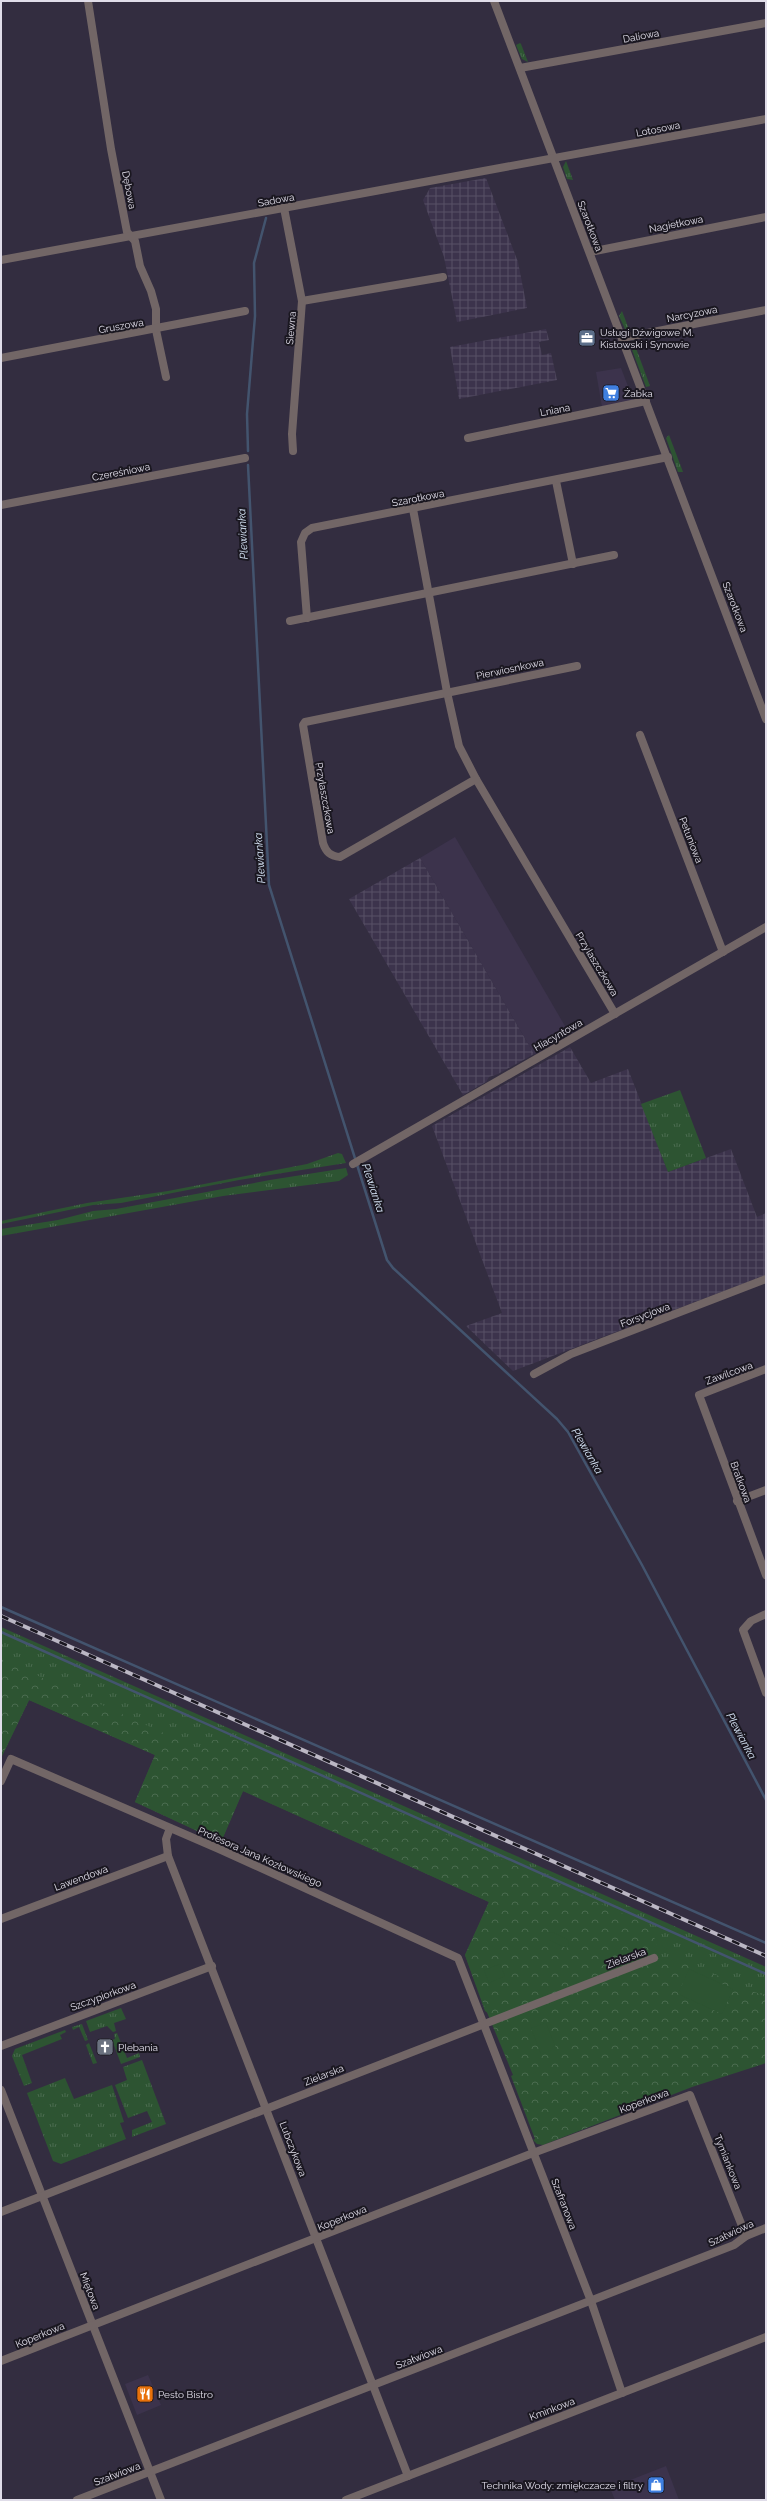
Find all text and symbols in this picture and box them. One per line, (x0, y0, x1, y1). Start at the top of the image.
street label: Daliowa (622, 27, 660, 45)
street label: Lotosowa (635, 119, 681, 139)
street label: Dębowa (120, 170, 138, 210)
street label: Sadowa (257, 191, 295, 209)
street label: Szarotkowa (575, 199, 605, 253)
street label: Nagietkowa (648, 213, 704, 235)
street label: Narcyzowa (666, 304, 718, 324)
street label: Siewna (284, 311, 298, 345)
street label: Gruszowa (98, 317, 144, 335)
place label: Usługi Dźwigowe M. Kistowski i Synowie (600, 327, 693, 350)
office icon: Usługi Dźwigowe M. Kistowski i Synowie (577, 328, 597, 348)
supermarket icon: Żabka (601, 383, 621, 403)
place label: Żabka (624, 388, 653, 399)
street label: Lniana (539, 402, 571, 418)
street label: Czereśniowa (91, 461, 151, 483)
street label: Szarotkowa (391, 488, 445, 508)
water label: Plewianka (235, 508, 251, 560)
street label: Szarotkowa (720, 580, 750, 634)
street label: Pierwiosnkowa (475, 656, 545, 682)
street label: Przylaszczkowa (313, 761, 337, 835)
street label: Petuniowa (677, 815, 705, 865)
water label: Plewianka (252, 832, 268, 884)
street label: Przylaszczkowa (574, 930, 620, 998)
street label: Hiacyntowa (532, 1017, 584, 1053)
water label: Plewianka (359, 1162, 387, 1215)
street label: Forsycjowa (619, 1301, 671, 1329)
street label: Zawilcowa (704, 1359, 754, 1387)
water label: Plewianka (569, 1426, 606, 1477)
street label: Bratkowa (728, 1460, 754, 1504)
water label: Plewianka (723, 1710, 759, 1762)
street label: Profesora Jana Kozłowskiego (196, 1825, 324, 1889)
street label: Lawendowa (53, 1863, 109, 1893)
street label: Zielarska (605, 1946, 647, 1970)
street label: Szczypiorkowa (69, 1979, 137, 2013)
church icon: Plebania (95, 2037, 115, 2057)
place label: Plebania (118, 2042, 158, 2053)
street label: Zielarska (303, 2062, 345, 2088)
street label: Koperkowa (618, 2087, 670, 2115)
street label: Lubczykowa (277, 2120, 309, 2178)
street label: Tymiankowa (712, 2133, 744, 2191)
street label: Szafranowa (549, 2177, 579, 2231)
street label: Koperkowa (316, 2203, 368, 2233)
street label: Szałwiowa (707, 2218, 755, 2248)
street label: Miętowa (78, 2271, 102, 2311)
street label: Koperkowa (14, 2320, 66, 2350)
street label: Szałwiowa (394, 2343, 444, 2371)
restaurant icon: Pesto Bistro (135, 2384, 155, 2404)
place label: Pesto Bistro (158, 2389, 213, 2400)
street label: Kminkowa (528, 2395, 576, 2423)
street label: Szałwiowa (92, 2460, 142, 2488)
shop icon: Technika Wody: zmiękczacze i filtry (646, 2475, 666, 2495)
place label: Technika Wody: zmiękczacze i filtry (482, 2480, 644, 2491)

